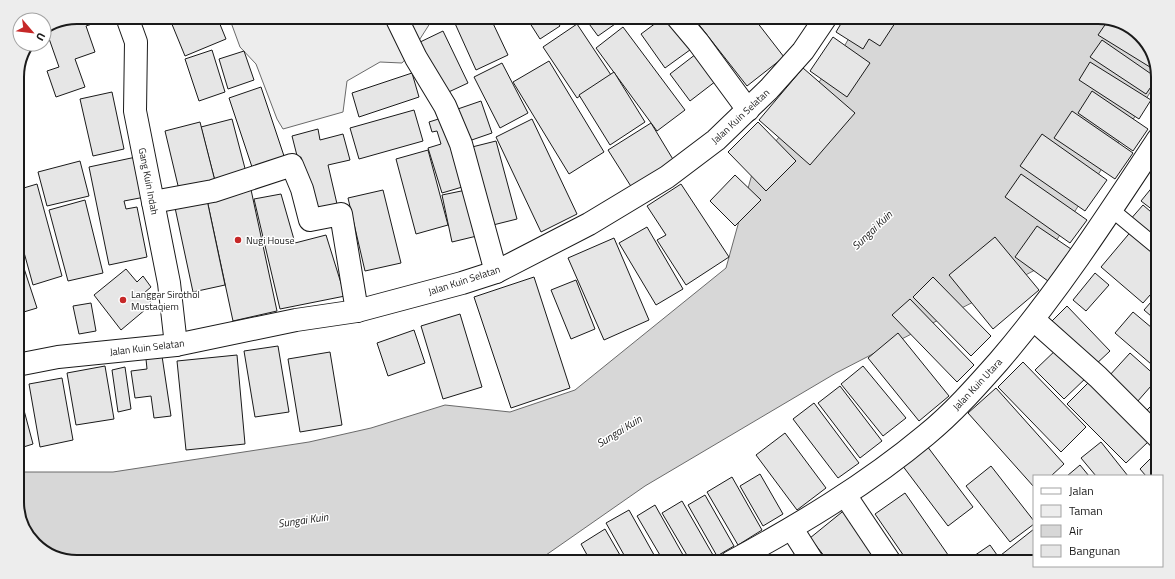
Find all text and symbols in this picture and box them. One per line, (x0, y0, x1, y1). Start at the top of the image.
north arrow (12, 12, 52, 52)
text: U (32, 30, 50, 44)
street label: Jalan Kuin Selatan (708, 85, 773, 147)
street label: Gang Kuin Indah (135, 146, 162, 216)
water label: Sungai Kuin (848, 206, 896, 253)
place label: Nugi House (246, 233, 295, 248)
marker: Nugi House (233, 235, 243, 245)
street label: Jalan Kuin Selatan (426, 262, 502, 299)
place label: Langgar Sirothol Mustaqiem (131, 287, 200, 314)
marker: Langgar Sirothol Mustaqiem (118, 295, 128, 305)
street label: Jalan Kuin Selatan (109, 335, 185, 360)
street label: Jalan Kuin Utara (949, 355, 1006, 414)
water label: Sungai Kuin (593, 411, 645, 451)
legend (1033, 475, 1163, 567)
text: Jalan (1069, 481, 1094, 500)
text: Taman (1069, 501, 1103, 520)
water label: Sungai Kuin (277, 508, 330, 531)
text: Air (1069, 521, 1083, 540)
text: Bangunan (1069, 541, 1120, 560)

